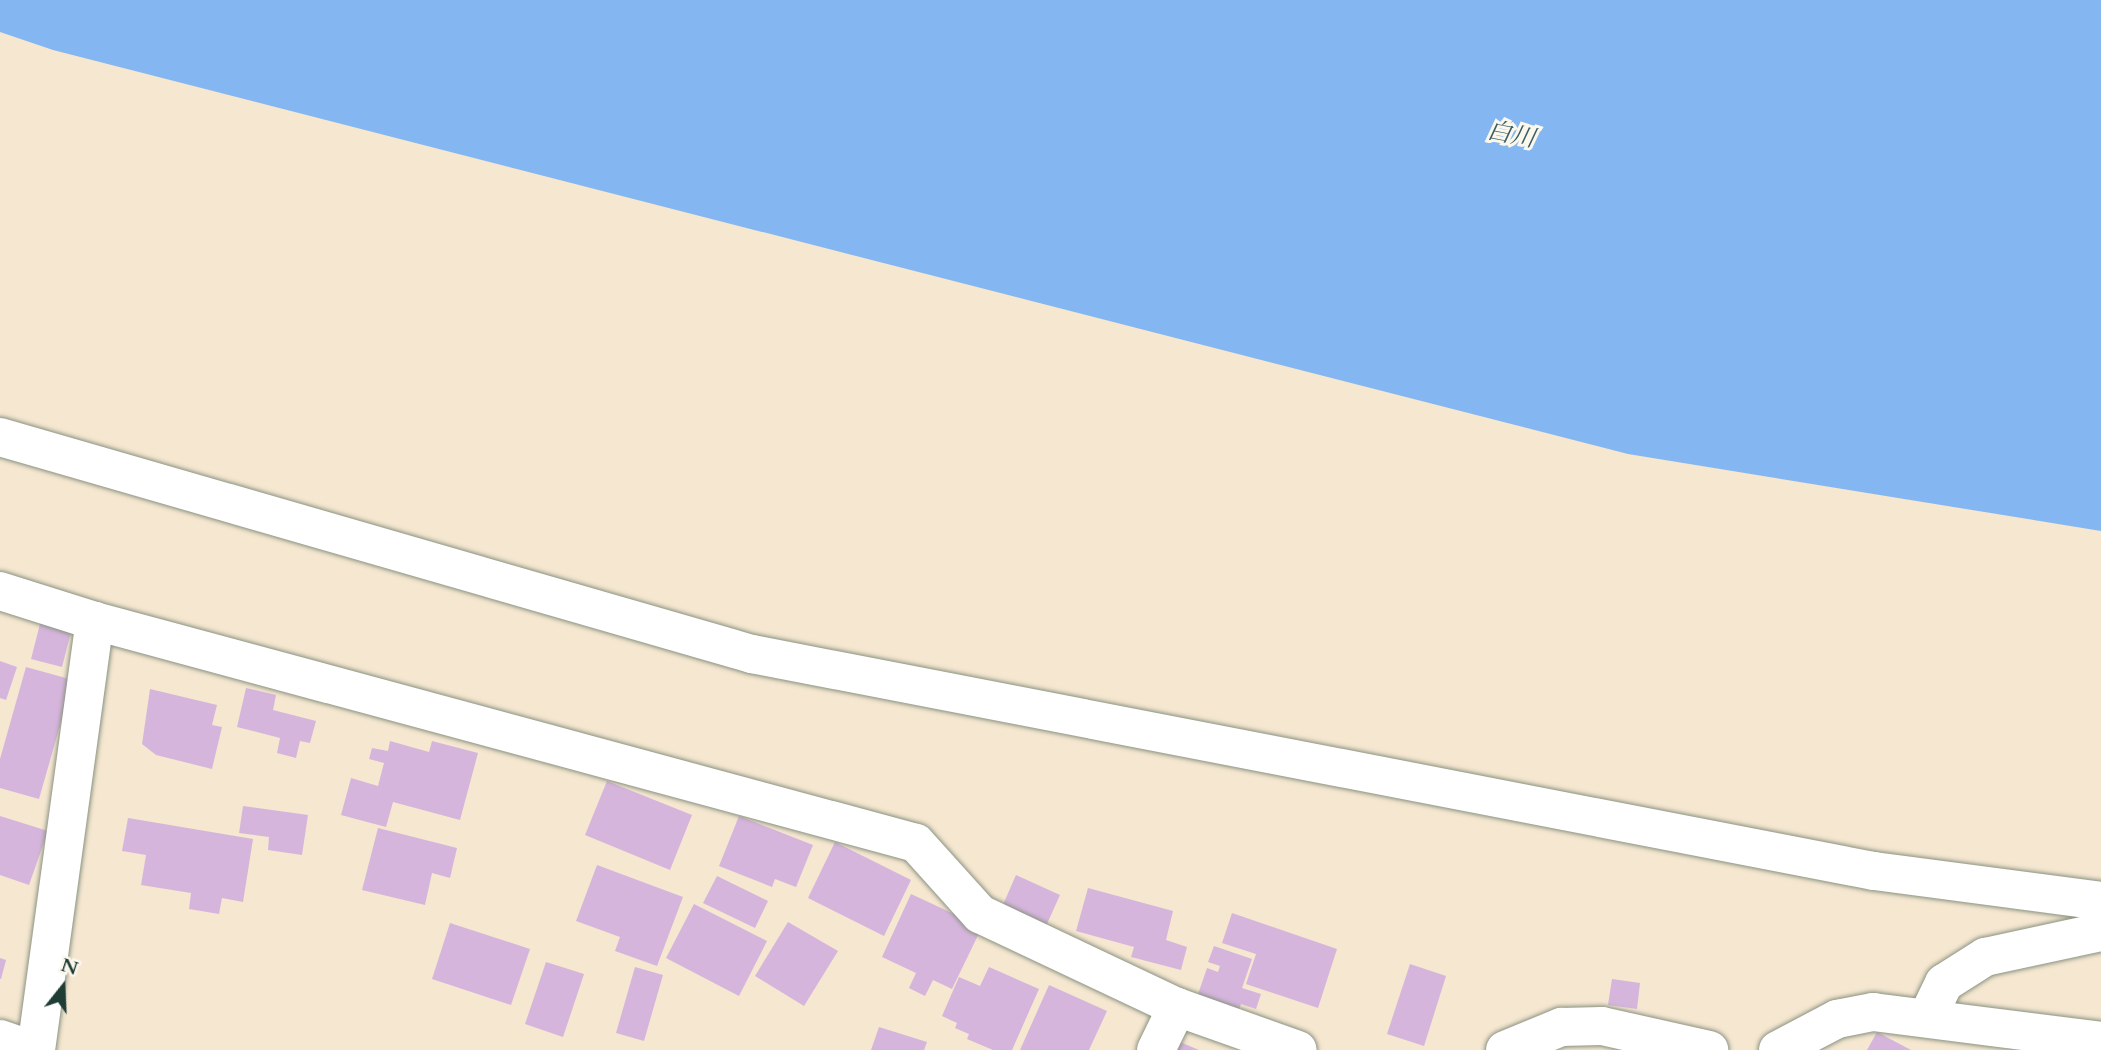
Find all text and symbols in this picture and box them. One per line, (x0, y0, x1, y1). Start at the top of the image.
water label: 白川 (1485, 116, 1537, 154)
north arrow (28, 952, 98, 1022)
text: N (58, 952, 81, 982)

